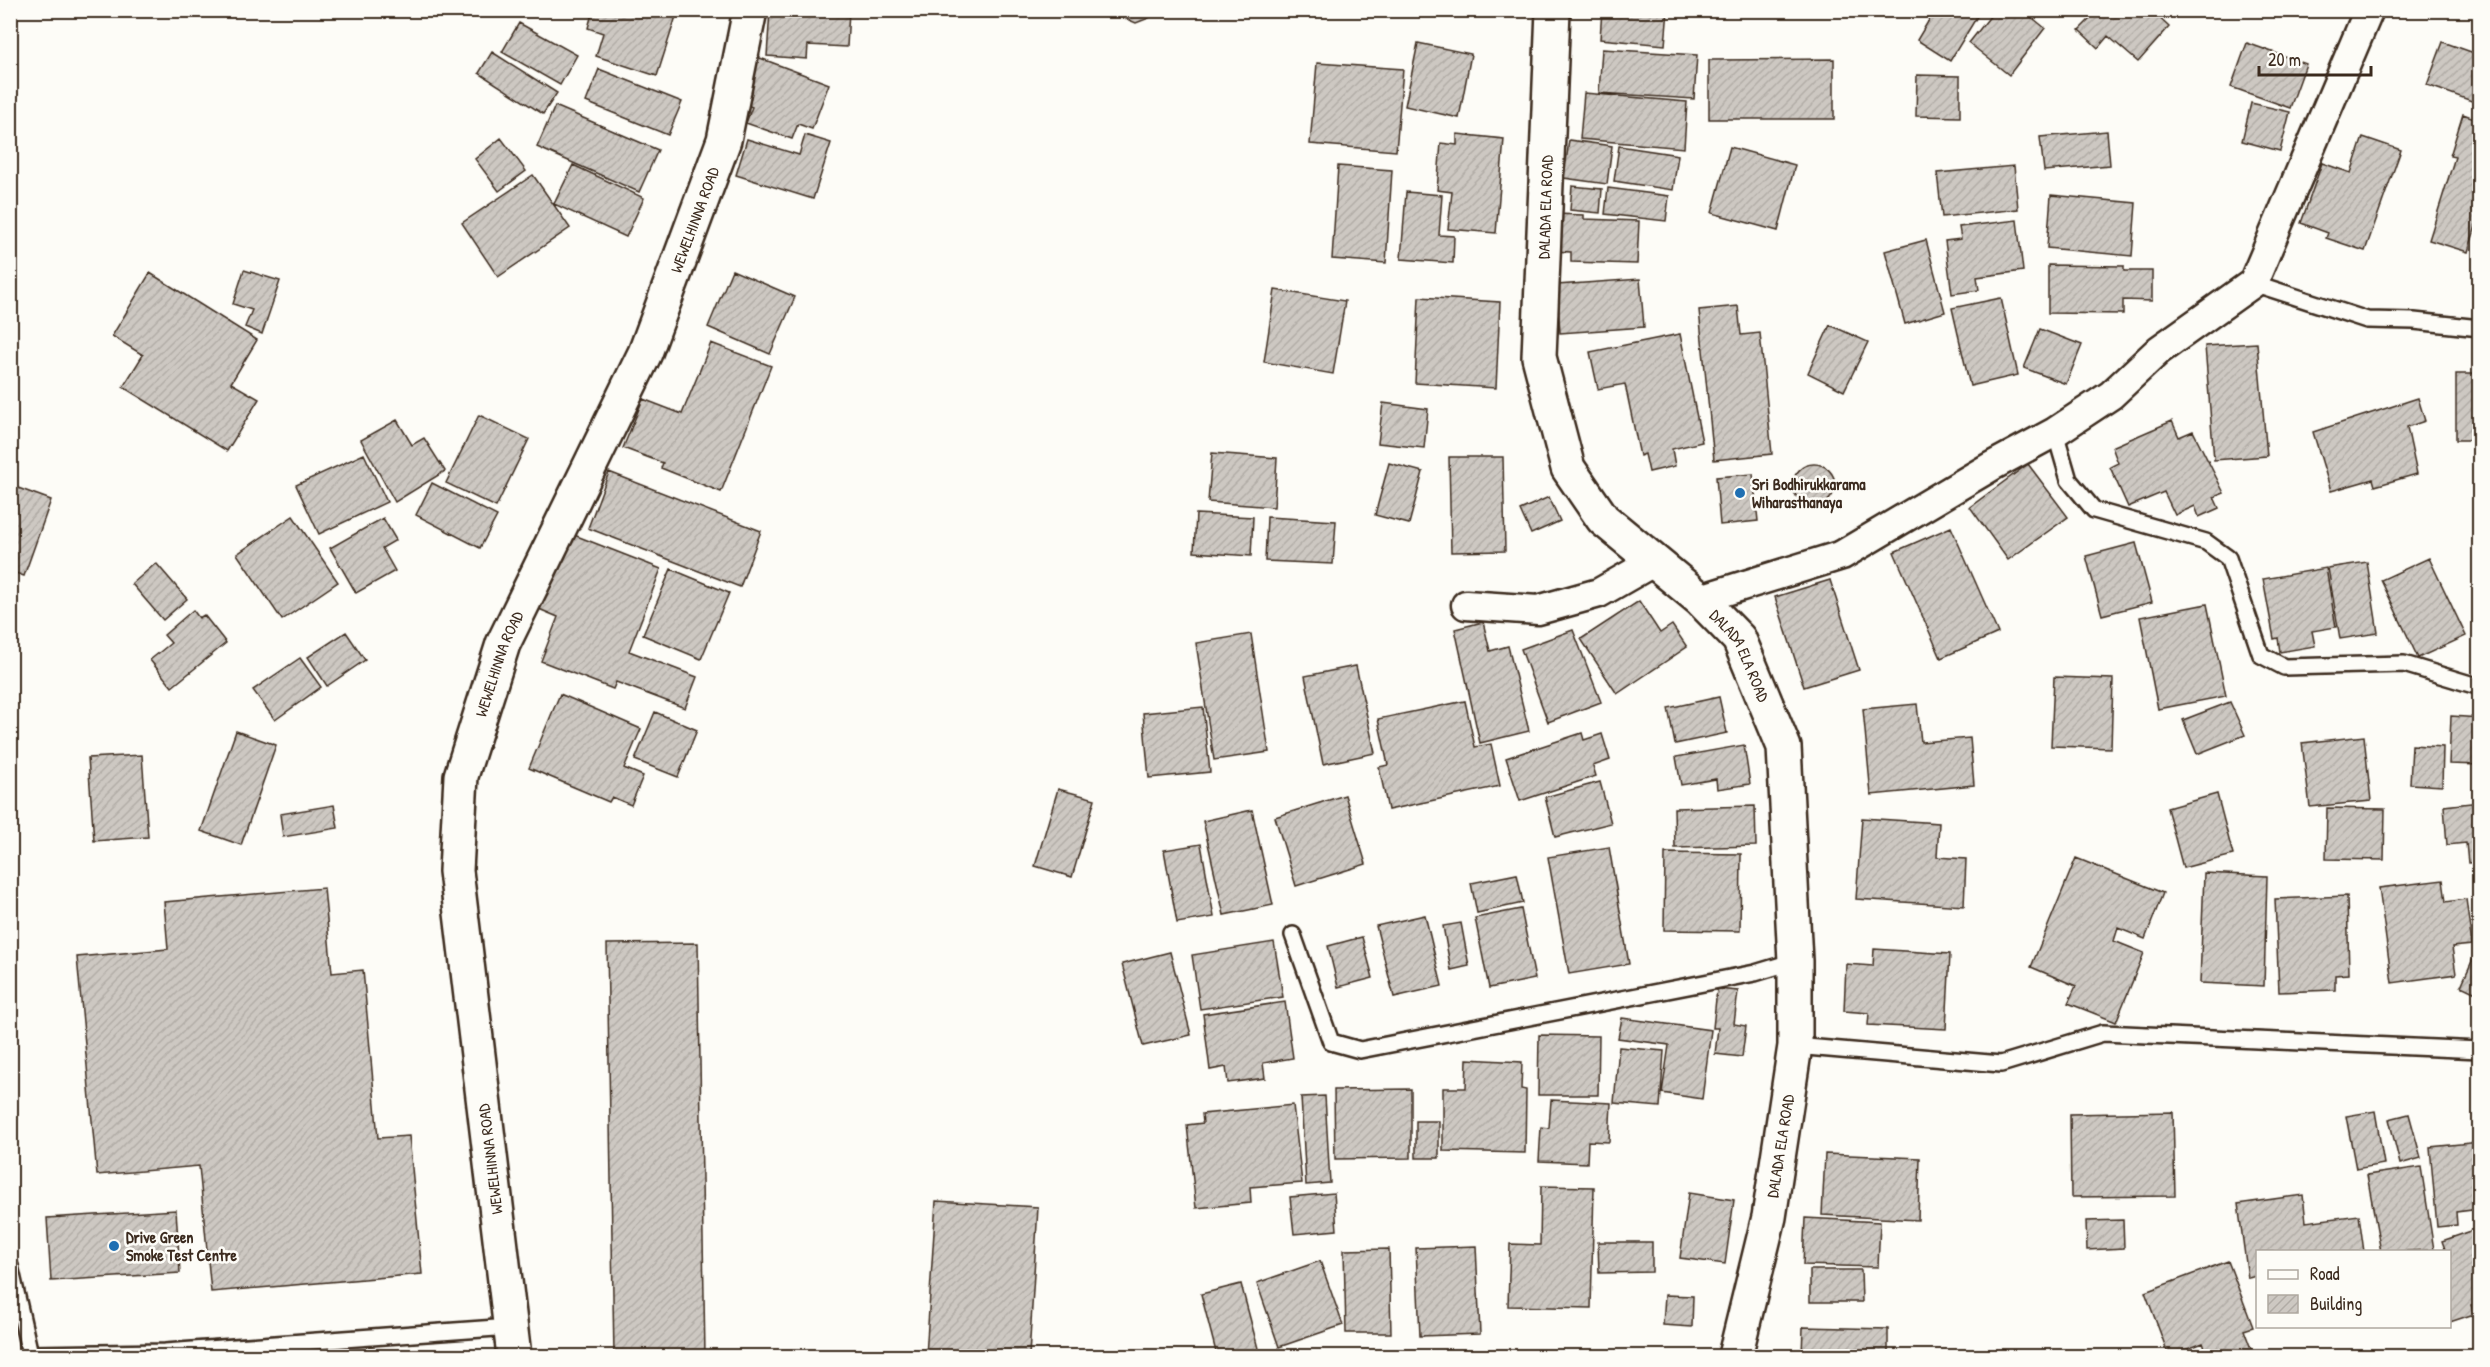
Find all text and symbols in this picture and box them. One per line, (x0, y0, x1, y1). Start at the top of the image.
scale bar (2259, 39, 2372, 77)
text: 20 m (2268, 47, 2301, 72)
street label: DALADA ELA ROAD (1532, 154, 1558, 260)
street label: WEWELHINNA ROAD (665, 163, 724, 276)
place label: Sri Bodhirukkarama Wiharasthanaya (1752, 473, 1866, 514)
marker: Sri Bodhirukkarama Wiharasthanaya (1733, 486, 1747, 500)
street label: DALADA ELA ROAD (1705, 604, 1775, 705)
street label: WEWELHINNA ROAD (470, 607, 529, 719)
street label: DALADA ELA ROAD (1761, 1092, 1799, 1199)
street label: WEWELHINNA ROAD (472, 1102, 508, 1215)
place label: Drive Green Smoke Test Centre (126, 1226, 238, 1266)
marker: Drive Green Smoke Test Centre (107, 1239, 121, 1253)
legend (2256, 1250, 2451, 1328)
text: Road (2310, 1261, 2340, 1286)
text: Building (2310, 1291, 2362, 1316)

